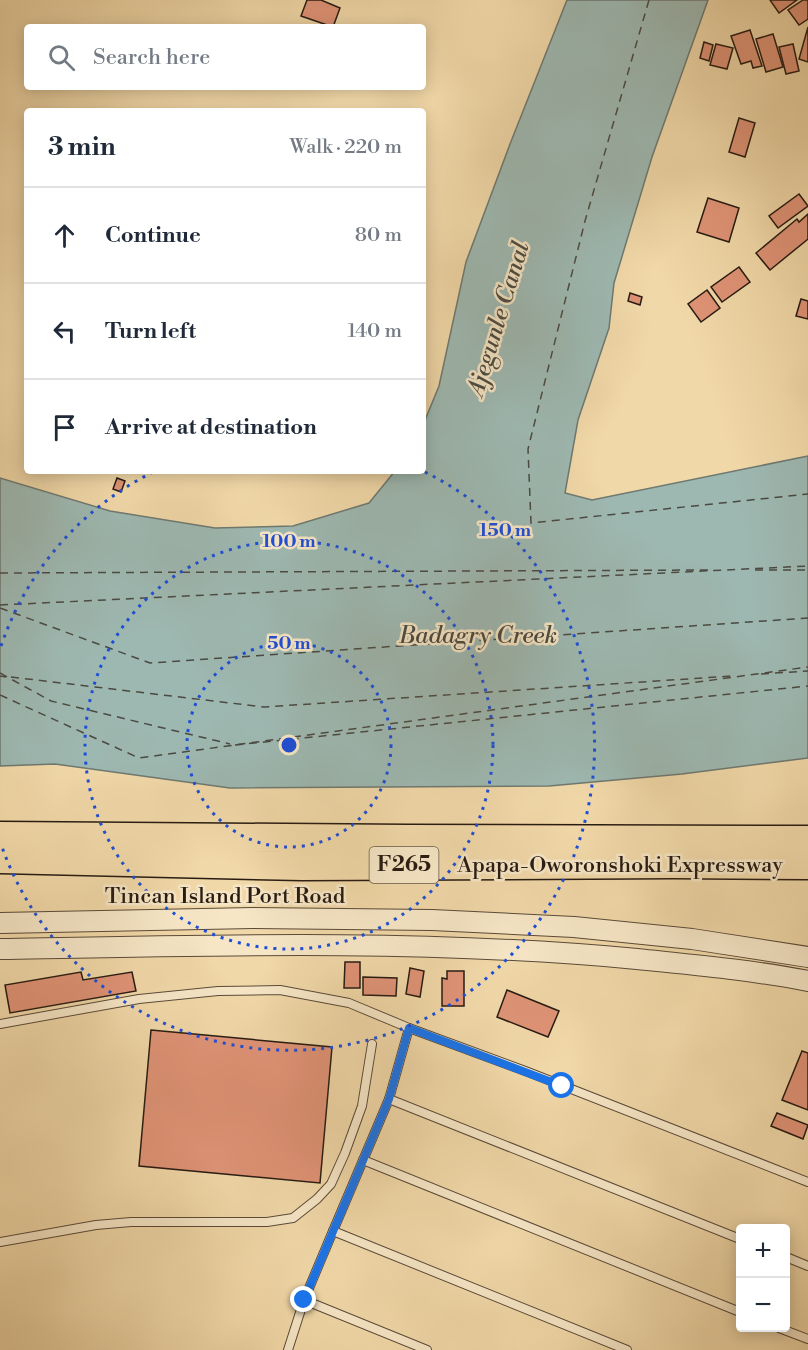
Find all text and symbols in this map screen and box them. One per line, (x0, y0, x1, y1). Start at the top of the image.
search box (24, 24, 426, 90)
icon: search (45, 41, 78, 74)
text: Search here (93, 44, 210, 71)
text: 3 min (48, 131, 116, 163)
text: Walk · 220 m (289, 135, 402, 160)
icon: ahead (48, 219, 81, 252)
text: Continue (105, 222, 201, 249)
text: 80 m (355, 223, 402, 248)
water label: Ajegunle Canal (460, 238, 537, 403)
icon: left (48, 315, 81, 348)
text: Turn left (105, 318, 196, 345)
text: 140 m (347, 319, 402, 344)
icon: arrive (48, 411, 81, 444)
text: Arrive at destination (105, 414, 317, 441)
text: 150 m (479, 519, 532, 542)
text: 100 m (262, 530, 316, 553)
water label: Badagry Creek (398, 621, 557, 651)
text: 50 m (267, 632, 311, 655)
centre of rings (279, 735, 299, 755)
road number: F265 (370, 847, 438, 883)
street label: Apapa-Oworonshoki Expressway (456, 852, 783, 879)
street label: Tincan Island Port Road (105, 883, 346, 910)
route start (548, 1072, 574, 1098)
map controls (736, 1224, 790, 1332)
button: + (736, 1224, 790, 1278)
button: − (736, 1278, 790, 1332)
route end (290, 1286, 316, 1312)

